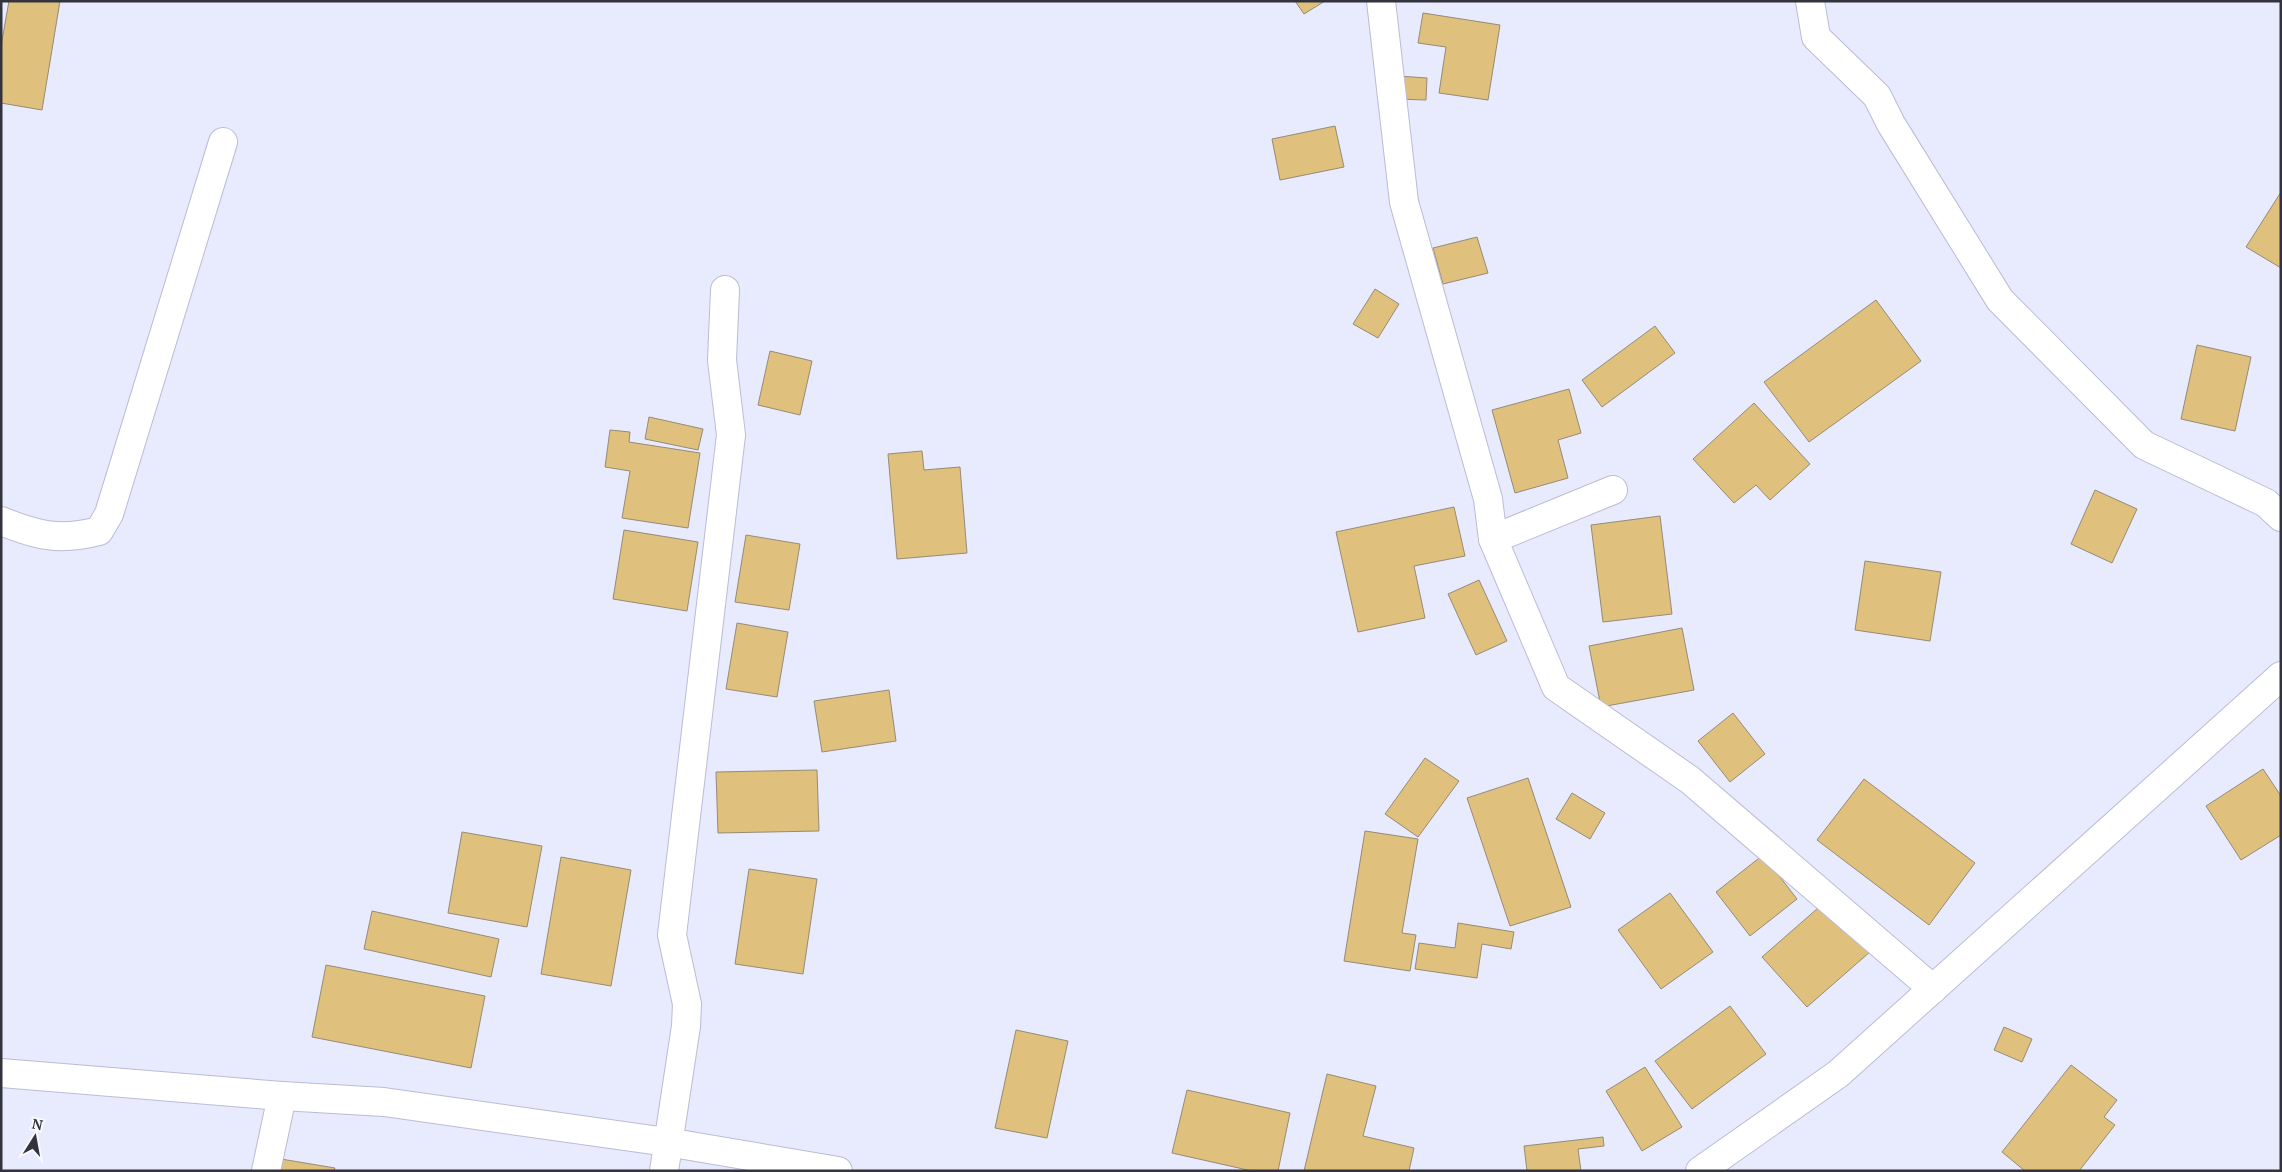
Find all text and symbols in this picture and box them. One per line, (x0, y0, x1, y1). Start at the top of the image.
north arrow (10, 1112, 60, 1162)
text: N (31, 1113, 45, 1134)

